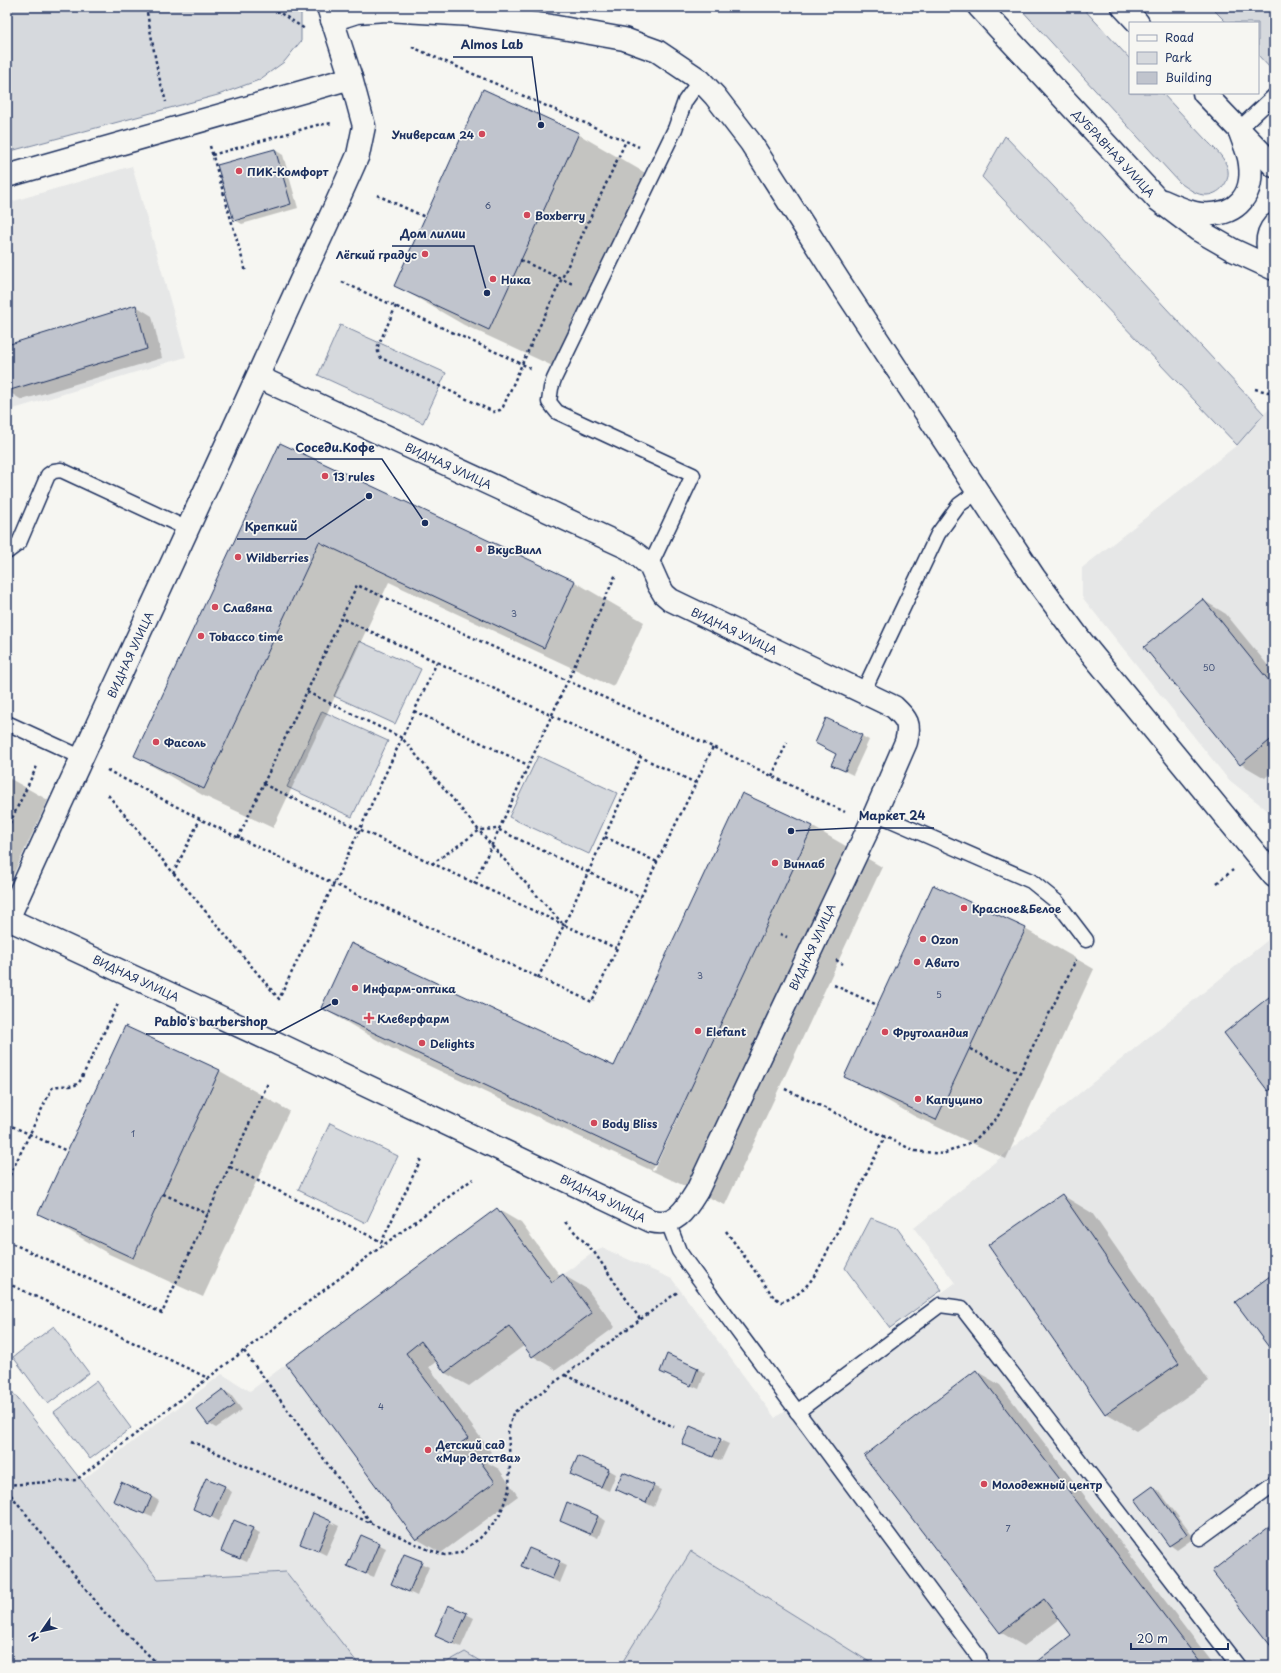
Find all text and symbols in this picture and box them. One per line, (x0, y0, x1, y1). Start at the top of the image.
legend (1129, 22, 1259, 94)
text: Road (1165, 28, 1194, 46)
callout: Almos Lab (453, 33, 532, 57)
text: Almos Lab (461, 35, 523, 53)
text: Park (1165, 48, 1192, 66)
text: Building (1165, 68, 1212, 86)
street label: ДУБРАВНАЯ УЛИЦА (1068, 104, 1160, 201)
place label: Универсам 24 (391, 126, 475, 143)
marker: Универсам 24 (477, 129, 487, 139)
place label: ПИК-Комфорт (247, 163, 329, 180)
marker: ПИК-Комфорт (234, 166, 244, 176)
house number: 6 (485, 198, 491, 212)
place label: Boxberry (535, 207, 585, 224)
marker: Boxberry (522, 210, 532, 220)
callout: Дом лилии (392, 222, 474, 246)
text: Дом лилии (399, 224, 466, 242)
place label: Лёгкий градус (336, 246, 417, 263)
marker: Лёгкий градус (420, 249, 430, 259)
place label: Ника (501, 271, 531, 288)
marker: Ника (488, 274, 498, 284)
callout: Соседи.Кофе (287, 435, 382, 459)
text: Соседи.Кофе (295, 438, 375, 456)
street label: ВИДНАЯ УЛИЦА (403, 438, 495, 493)
place label: 13 rules (333, 468, 375, 485)
marker: 13 rules (320, 471, 330, 481)
callout: Крепкий (237, 515, 306, 539)
text: Крепкий (245, 517, 297, 535)
place label: ВкусВилл (487, 541, 542, 558)
marker: ВкусВилл (474, 544, 484, 554)
place label: Wildberries (246, 549, 309, 566)
marker: Wildberries (233, 552, 243, 562)
place label: Славяна (223, 599, 273, 616)
marker: Славяна (210, 602, 220, 612)
street label: ВИДНАЯ УЛИЦА (688, 602, 781, 659)
house number: 3 (511, 606, 517, 620)
street label: ВИДНАЯ УЛИЦА (102, 608, 157, 700)
place label: Tobacco time (209, 628, 283, 645)
marker: Tobacco time (196, 631, 206, 641)
house number: 50 (1203, 660, 1216, 674)
place label: Фасоль (164, 734, 206, 751)
marker: Фасоль (151, 737, 161, 747)
callout: Маркет 24 (851, 804, 934, 828)
text: Маркет 24 (859, 806, 925, 824)
place label: Винлаб (783, 855, 825, 872)
marker: Винлаб (770, 858, 780, 868)
street label: ВИДНАЯ УЛИЦА (784, 900, 840, 993)
place label: Красное&Белое (972, 900, 1062, 917)
marker: Красное&Белое (959, 903, 969, 913)
place label: Ozon (931, 931, 959, 948)
marker: Ozon (918, 934, 928, 944)
street label: ВИДНАЯ УЛИЦА (90, 950, 183, 1006)
place label: Авито (925, 954, 960, 971)
marker: Авито (912, 957, 922, 967)
house number: 3 (697, 968, 703, 982)
place label: Инфарм-оптика (363, 980, 456, 997)
marker: Инфарм-оптика (350, 983, 360, 993)
house number: 5 (936, 987, 942, 1001)
callout: Pablo's barbershop (146, 1010, 275, 1034)
place label: Клеверфарм (377, 1010, 449, 1027)
text: Pablo's barbershop (154, 1012, 268, 1030)
marker: Клеверфарм (364, 1013, 374, 1023)
place label: Elefant (706, 1023, 746, 1040)
place label: Фрутоландия (893, 1024, 969, 1041)
marker: Elefant (693, 1026, 703, 1036)
marker: Фрутоландия (880, 1027, 890, 1037)
place label: Delights (430, 1035, 475, 1052)
marker: Delights (417, 1038, 427, 1048)
place label: Капуцино (926, 1091, 983, 1108)
marker: Капуцино (913, 1094, 923, 1104)
place label: Body Bliss (602, 1115, 658, 1132)
marker: Body Bliss (589, 1118, 599, 1128)
house number: 1 (131, 1126, 135, 1140)
street label: ВИДНАЯ УЛИЦА (557, 1170, 649, 1226)
house number: 4 (378, 1399, 384, 1413)
place label: Детский сад «Мир детства» (435, 1436, 521, 1466)
marker: Детский сад «Мир детства» (423, 1445, 433, 1455)
place label: Молодежный центр (992, 1476, 1102, 1493)
marker: Молодежный центр (979, 1479, 989, 1489)
house number: 7 (1005, 1521, 1011, 1535)
north arrow (22, 1611, 62, 1651)
scale bar (1131, 1625, 1228, 1651)
text: N (24, 1628, 43, 1645)
text: 20 m (1137, 1629, 1168, 1647)

